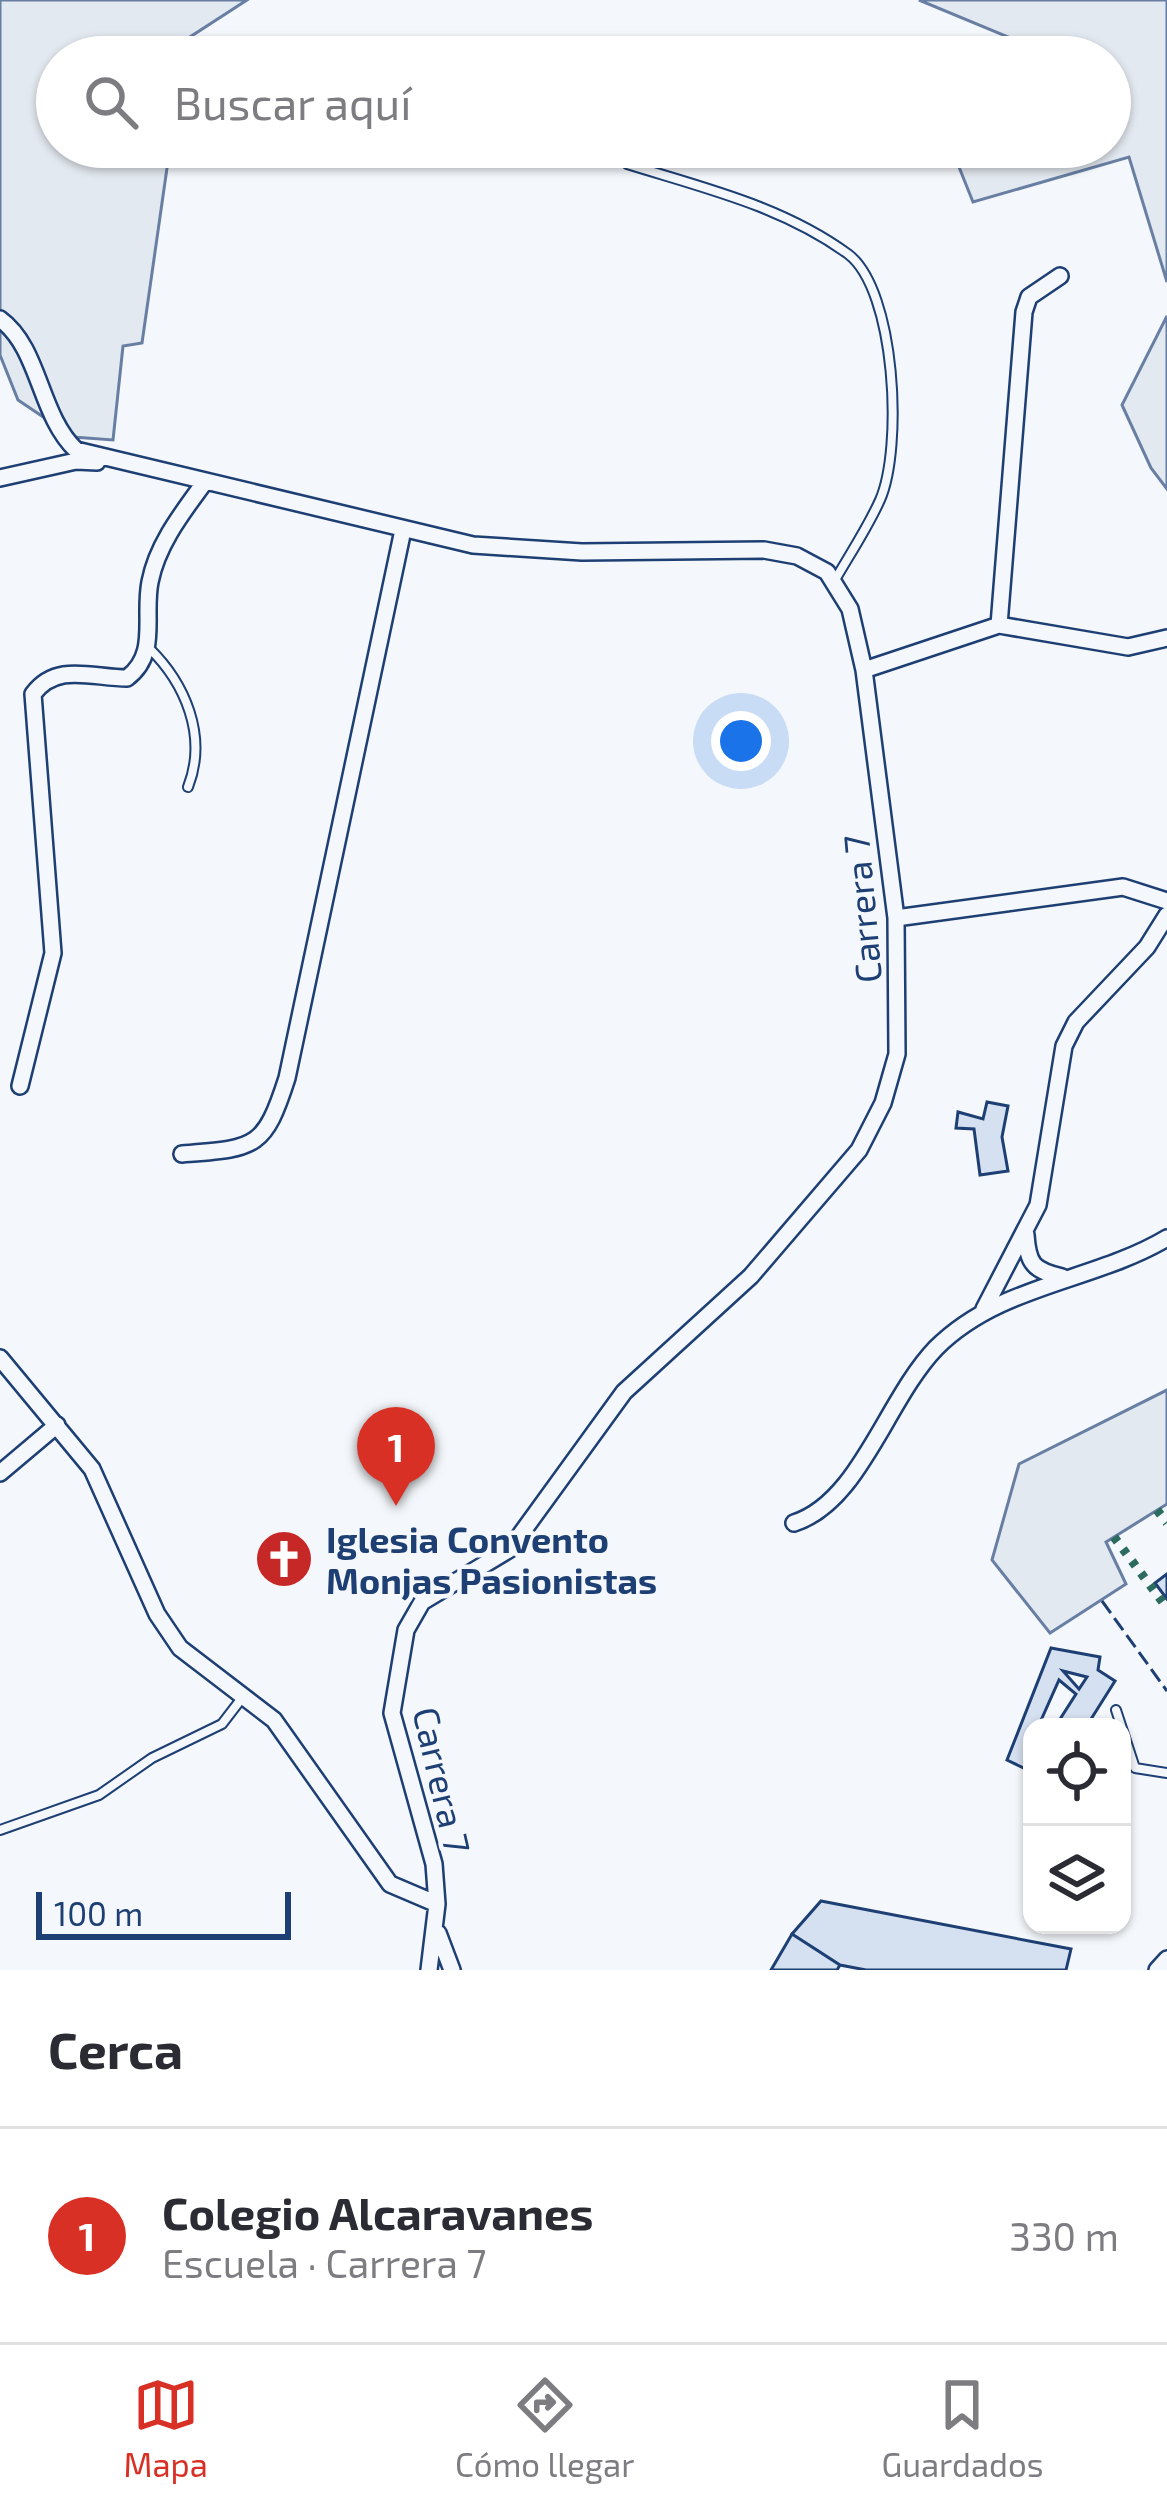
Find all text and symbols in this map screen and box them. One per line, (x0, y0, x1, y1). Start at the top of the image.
search box (36, 36, 1131, 168)
icon: search (78, 69, 144, 135)
text: Buscar aquí (174, 75, 411, 129)
your location (711, 711, 771, 771)
street label: Carrera 7 (833, 833, 889, 985)
pin: 1 (357, 1407, 435, 1506)
place label: Iglesia Convento Monjas Pasionistas (326, 1517, 657, 1601)
church icon: Iglesia Convento Monjas Pasionistas (253, 1528, 315, 1590)
street label: Carrera 7 (405, 1703, 481, 1857)
map controls (1023, 1718, 1131, 1934)
button: locate (1023, 1718, 1131, 1826)
button: layers (1023, 1826, 1131, 1934)
scale bar (36, 1886, 291, 1939)
text: 100 m (54, 1893, 143, 1933)
text: Cerca (48, 2018, 183, 2079)
text: Colegio Alcaravanes (162, 2185, 593, 2239)
text: 1 (79, 2212, 95, 2259)
text: 330 m (1009, 2212, 1119, 2259)
text: Escuela · Carrera 7 (162, 2239, 487, 2286)
tab: Mapa (124, 2372, 208, 2484)
tab: Cómo llegar (455, 2372, 634, 2484)
tab: Guardados (881, 2372, 1043, 2484)

